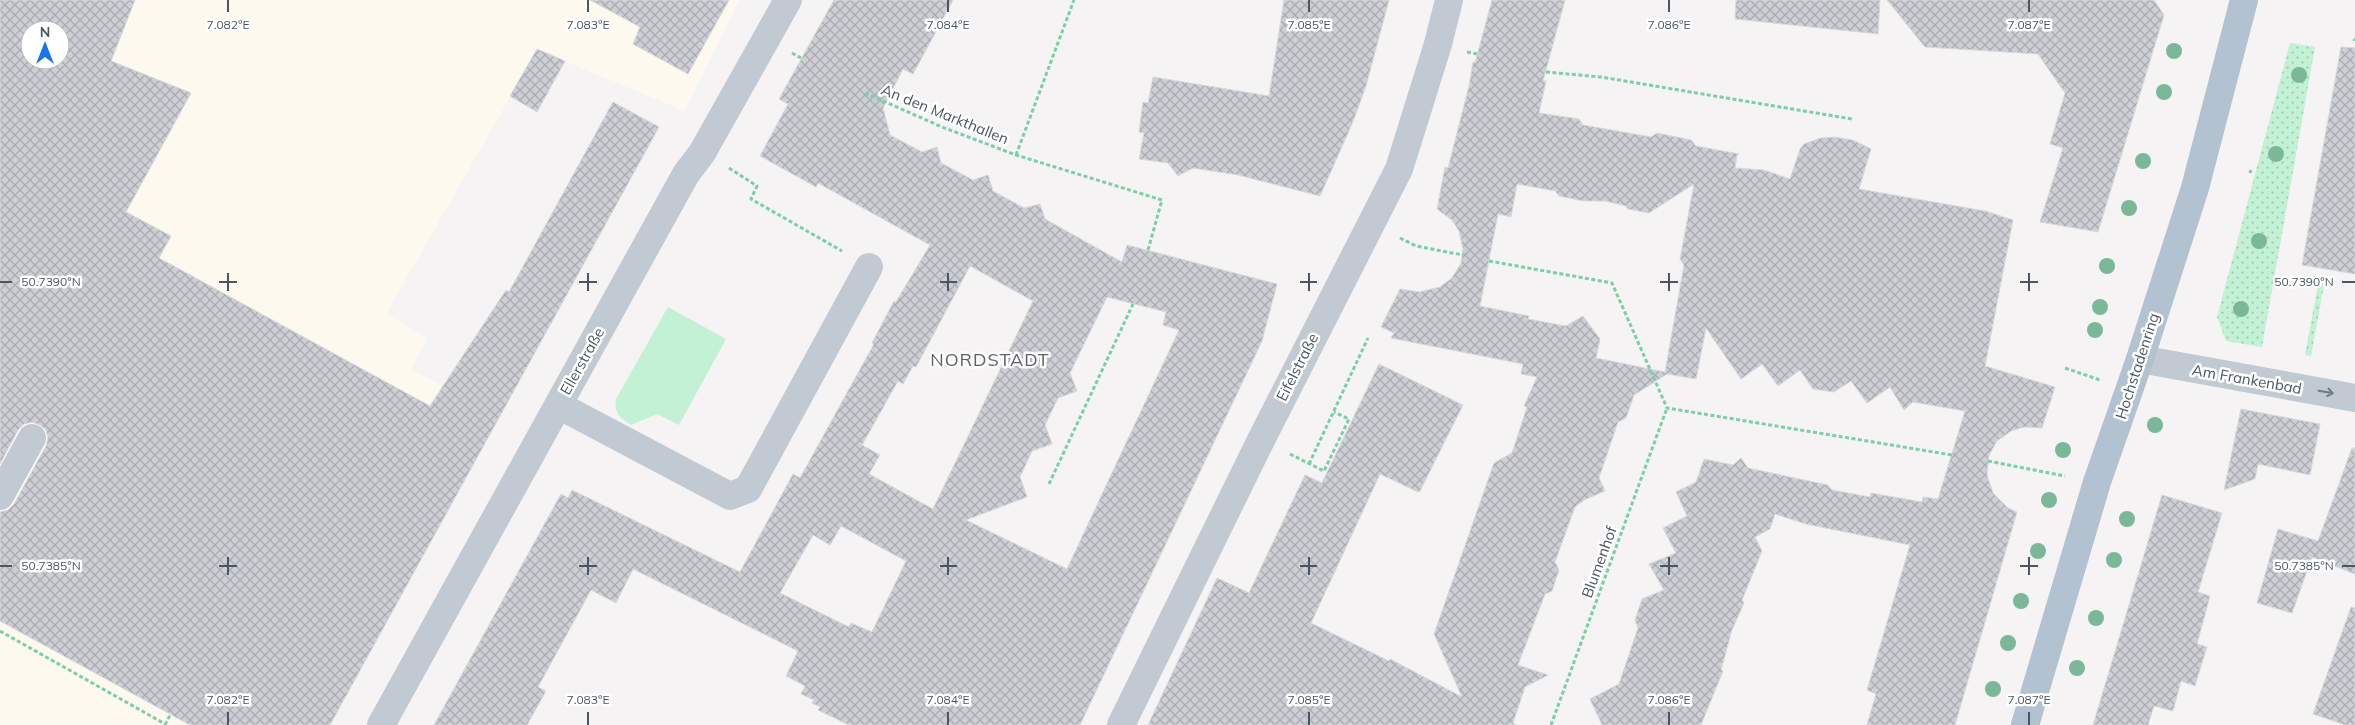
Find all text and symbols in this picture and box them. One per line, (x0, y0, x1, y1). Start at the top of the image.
text: 7.082°E (206, 17, 250, 32)
text: 7.083°E (566, 17, 610, 32)
text: 7.084°E (926, 17, 970, 32)
text: 7.085°E (1287, 17, 1331, 32)
text: 7.086°E (1647, 17, 1691, 32)
text: 7.087°E (2007, 17, 2051, 32)
north arrow (20, 20, 70, 70)
text: N (40, 23, 50, 41)
street label: An den Markthallen (879, 80, 1011, 148)
text: 50.7390°N (21, 274, 81, 289)
text: 50.7390°N (2274, 274, 2334, 289)
street label: Hochstadenring (2111, 310, 2163, 422)
street label: Ellerstraße (556, 324, 608, 398)
street label: Eifelstraße (1272, 330, 1322, 404)
district label: NORDSTADT (930, 348, 1050, 371)
street label: Am Frankenbad (2191, 360, 2303, 398)
one-way arrow (2317, 388, 2333, 398)
street label: Blumenhof (1577, 523, 1621, 600)
text: 50.7385°N (21, 558, 81, 573)
text: 50.7385°N (2274, 558, 2334, 573)
text: 7.082°E (206, 692, 250, 707)
text: 7.083°E (566, 692, 610, 707)
text: 7.084°E (926, 692, 970, 707)
text: 7.085°E (1287, 692, 1331, 707)
text: 7.086°E (1647, 692, 1691, 707)
text: 7.087°E (2007, 692, 2051, 707)

